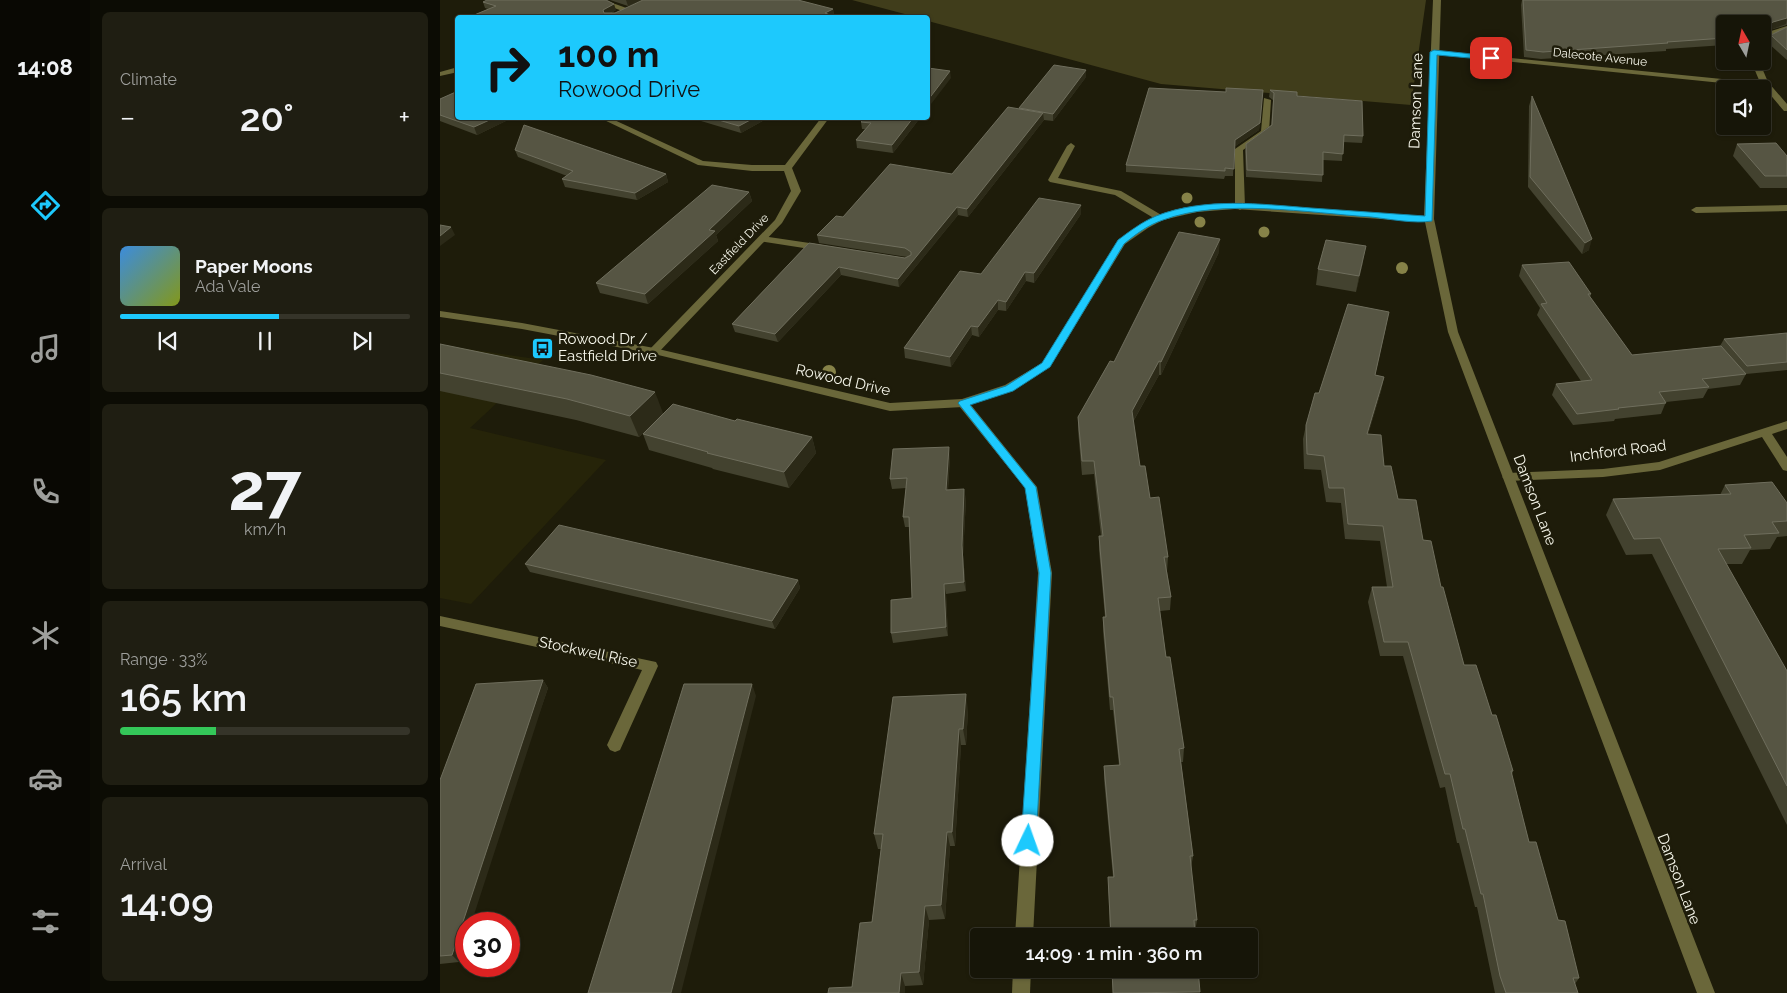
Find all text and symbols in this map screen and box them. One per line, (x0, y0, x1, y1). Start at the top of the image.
north arrow (1716, 15, 1771, 70)
map controls (1716, 15, 1771, 135)
text: 100 m (558, 34, 659, 75)
icon: right (475, 35, 540, 100)
pin (1470, 37, 1512, 79)
icon: arrive (1477, 44, 1505, 72)
street label: Dalecote Avenue (1552, 45, 1648, 69)
street label: Damson Lane (1405, 53, 1427, 149)
text: 14:08 (17, 54, 73, 80)
text: Climate (120, 70, 177, 89)
text: Rowood Drive (558, 76, 700, 102)
button: sound (1716, 80, 1771, 135)
text: 20° (240, 95, 294, 140)
text: − (120, 101, 135, 134)
text: + (398, 101, 410, 134)
icon: directions (28, 188, 63, 223)
street label: Eastfield Drive (706, 211, 772, 277)
text: Paper Moons (195, 255, 313, 277)
text: Ada Vale (195, 277, 260, 296)
icon: previous (154, 327, 182, 355)
icon: pause (251, 327, 279, 355)
icon: next (348, 327, 376, 355)
place label: Rowood Dr / Eastfield Drive (558, 330, 657, 365)
icon: music (28, 331, 63, 366)
bus stop icon: Rowood Dr / Eastfield Drive (530, 336, 554, 360)
street label: Rowood Drive (794, 360, 892, 400)
street label: Inchford Road (1569, 436, 1667, 466)
text: 27 (228, 449, 302, 525)
street label: Damson Lane (1509, 452, 1561, 548)
icon: phone (28, 474, 63, 509)
text: km/h (244, 520, 286, 539)
icon: climate (28, 618, 63, 653)
street label: Stockwell Rise (537, 633, 639, 671)
text: Range · 33% (120, 650, 207, 669)
text: 165 km (120, 675, 247, 720)
icon: car (28, 761, 63, 796)
position arrow (1001, 814, 1053, 866)
street label: Damson Lane (1653, 831, 1705, 927)
text: Arrival (120, 855, 167, 874)
text: 14:09 (120, 880, 214, 925)
icon: filters (28, 904, 63, 939)
speed limit sign: 30 (455, 912, 520, 977)
text: 14:09 · 1 min · 360 m (1026, 942, 1202, 964)

